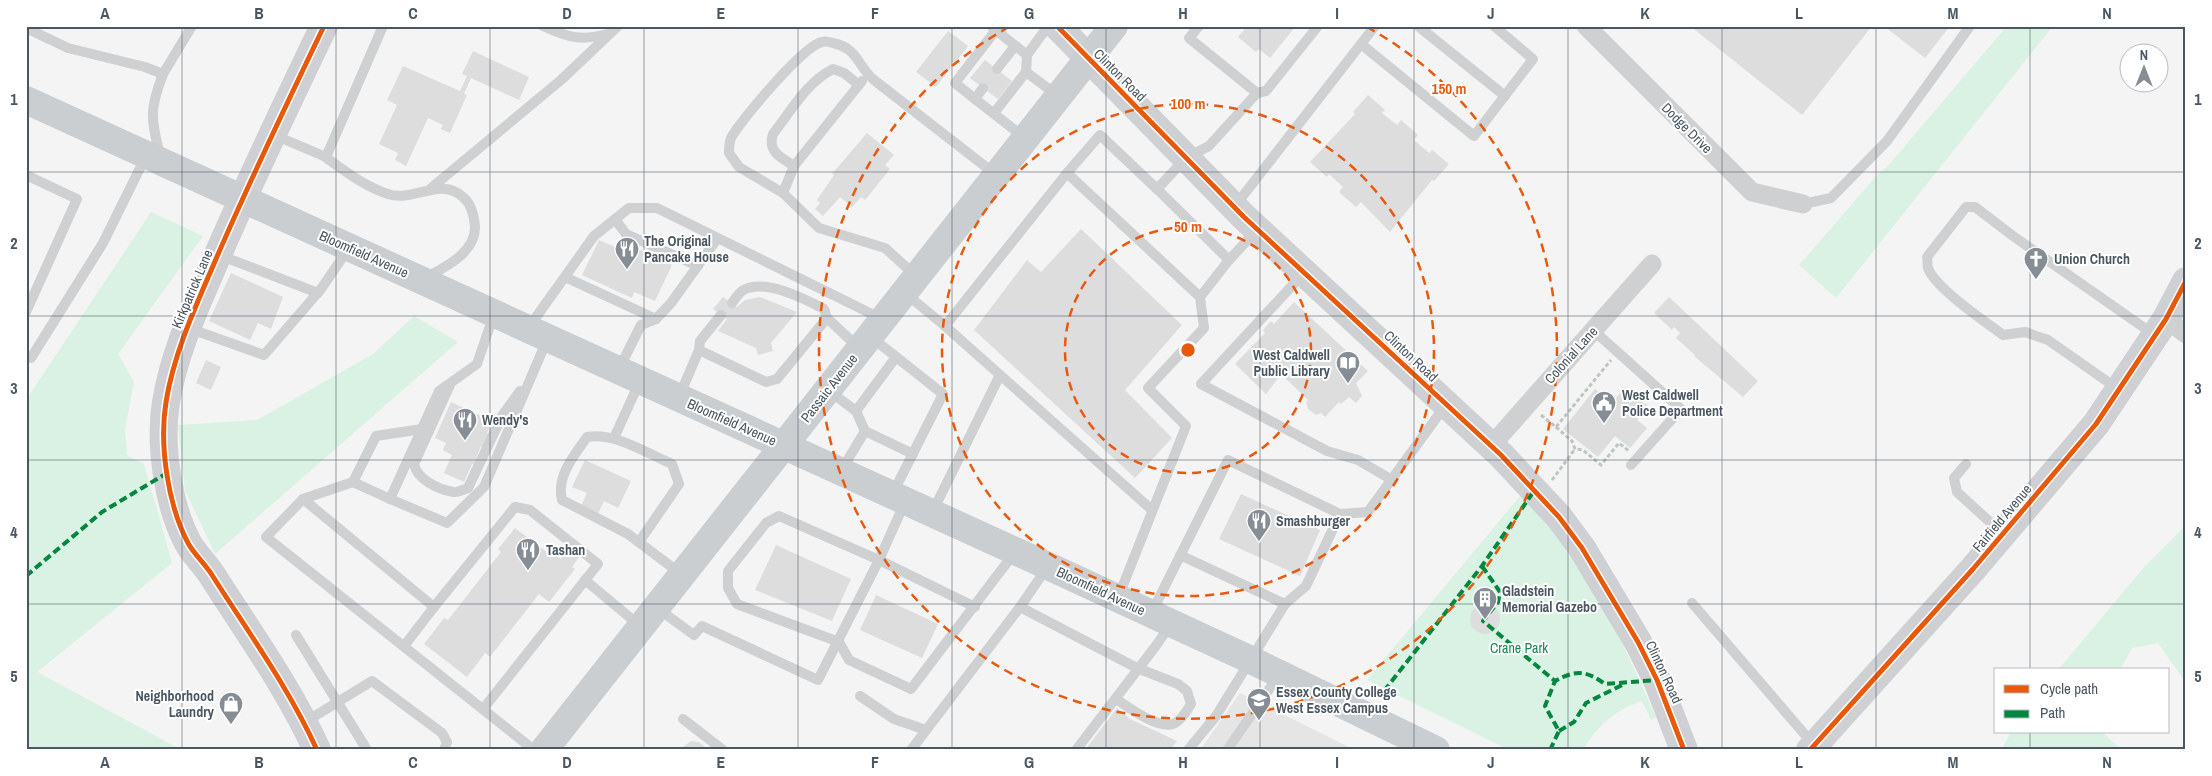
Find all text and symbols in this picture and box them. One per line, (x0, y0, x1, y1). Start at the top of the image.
text: A (100, 2, 110, 24)
text: B (254, 2, 264, 24)
text: C (408, 2, 418, 24)
text: D (562, 2, 572, 24)
text: E (717, 2, 726, 24)
text: F (871, 2, 879, 24)
text: G (1024, 2, 1034, 24)
text: H (1178, 2, 1188, 24)
text: I (1335, 2, 1339, 24)
text: J (1487, 2, 1495, 24)
text: K (1640, 2, 1650, 24)
text: L (1795, 2, 1803, 24)
text: M (1948, 2, 1959, 24)
text: N (2102, 2, 2112, 24)
north arrow (2120, 42, 2170, 92)
street label: Clinton Road (1090, 45, 1150, 105)
text: N (2140, 46, 2148, 64)
text: 150 m (1432, 78, 1466, 99)
text: 1 (10, 88, 18, 110)
text: 1 (2194, 88, 2202, 110)
text: 100 m (1171, 93, 1205, 114)
street label: Dodge Drive (1658, 99, 1716, 157)
text: 50 m (1174, 216, 1202, 237)
street label: Bloomfield Avenue (317, 226, 411, 282)
text: 2 (10, 232, 18, 254)
place label: The Original Pancake House (644, 232, 729, 266)
text: 2 (2194, 232, 2202, 254)
restaurant icon: The Original Pancake House (614, 236, 640, 270)
church icon: Union Church (2023, 246, 2049, 280)
street label: Kirkpatrick Lane (167, 247, 217, 331)
place label: Union Church (2054, 250, 2130, 268)
street label: Colonial Lane (1541, 323, 1601, 387)
street label: Clinton Road (1380, 327, 1442, 385)
centre of rings (1179, 341, 1197, 359)
place label: West Caldwell Public Library (1253, 346, 1331, 380)
street label: Passaic Avenue (797, 350, 861, 426)
library icon: West Caldwell Public Library (1335, 350, 1361, 384)
text: 3 (10, 377, 18, 399)
text: 3 (2194, 377, 2202, 399)
place label: West Caldwell Police Department (1622, 386, 1723, 420)
public building icon: West Caldwell Police Department (1591, 390, 1617, 424)
street label: Bloomfield Avenue (685, 394, 779, 450)
restaurant icon: Wendy's (452, 407, 478, 441)
place label: Wendy's (482, 411, 529, 429)
street label: Fairfield Avenue (1968, 480, 2036, 556)
restaurant icon: Smashburger (1246, 508, 1272, 542)
place label: Smashburger (1276, 512, 1351, 530)
text: 4 (10, 521, 18, 543)
text: 4 (2194, 521, 2202, 543)
restaurant icon: Tashan (515, 537, 541, 571)
place label: Tashan (546, 541, 585, 559)
street label: Bloomfield Avenue (1054, 563, 1148, 619)
place label: Gladstein Memorial Gazebo (1502, 582, 1597, 616)
building icon: Gladstein Memorial Gazebo (1472, 586, 1498, 620)
street label: Clinton Road (1642, 638, 1686, 706)
park label: Crane Park (1490, 639, 1548, 657)
text: 5 (10, 665, 18, 687)
text: 5 (2194, 665, 2202, 687)
legend (1994, 668, 2170, 734)
text: Cycle path (2040, 678, 2098, 699)
place label: Essex County College West Essex Campus (1276, 683, 1397, 717)
place label: Neighborhood Laundry (136, 687, 215, 721)
school or university icon: Essex County College West Essex Campus (1246, 687, 1272, 721)
shop icon: Neighborhood Laundry (218, 691, 244, 725)
text: Path (2040, 702, 2065, 723)
text: A (100, 751, 110, 773)
text: B (254, 751, 264, 773)
text: C (408, 751, 418, 773)
text: D (562, 751, 572, 773)
text: E (717, 751, 726, 773)
text: F (871, 751, 879, 773)
text: G (1024, 751, 1034, 773)
text: H (1178, 751, 1188, 773)
text: I (1335, 751, 1339, 773)
text: J (1487, 751, 1495, 773)
text: K (1640, 751, 1650, 773)
text: L (1795, 751, 1803, 773)
text: M (1948, 751, 1959, 773)
text: N (2102, 751, 2112, 773)

